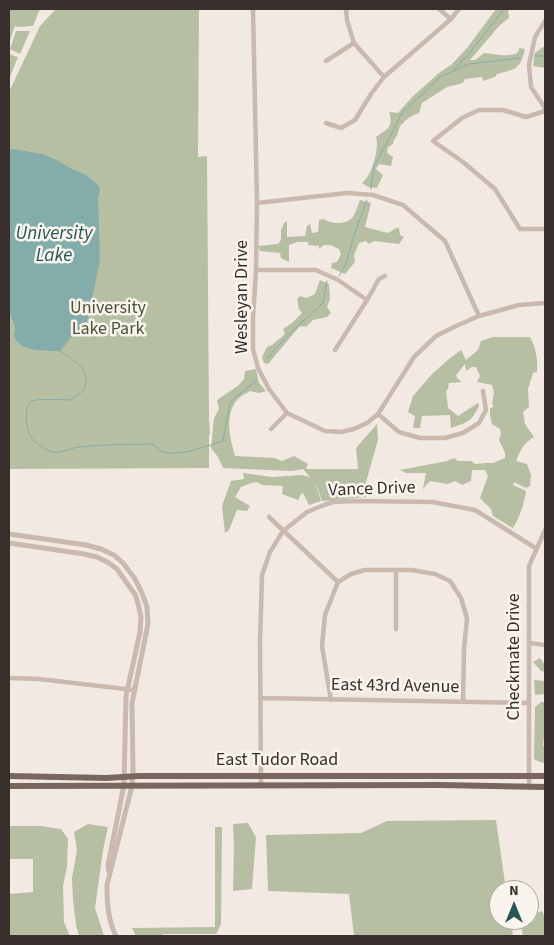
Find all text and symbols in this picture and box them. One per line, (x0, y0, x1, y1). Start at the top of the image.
water label: University Lake (16, 224, 92, 268)
street label: Wesleyan Drive (232, 240, 254, 354)
park label: University Lake Park (70, 298, 146, 340)
street label: Vance Drive (328, 478, 416, 502)
street label: Checkmate Drive (504, 593, 526, 721)
street label: East 43rd Avenue (331, 675, 459, 699)
street label: East Tudor Road (216, 750, 338, 772)
north arrow (489, 880, 539, 930)
text: N (509, 881, 519, 901)

